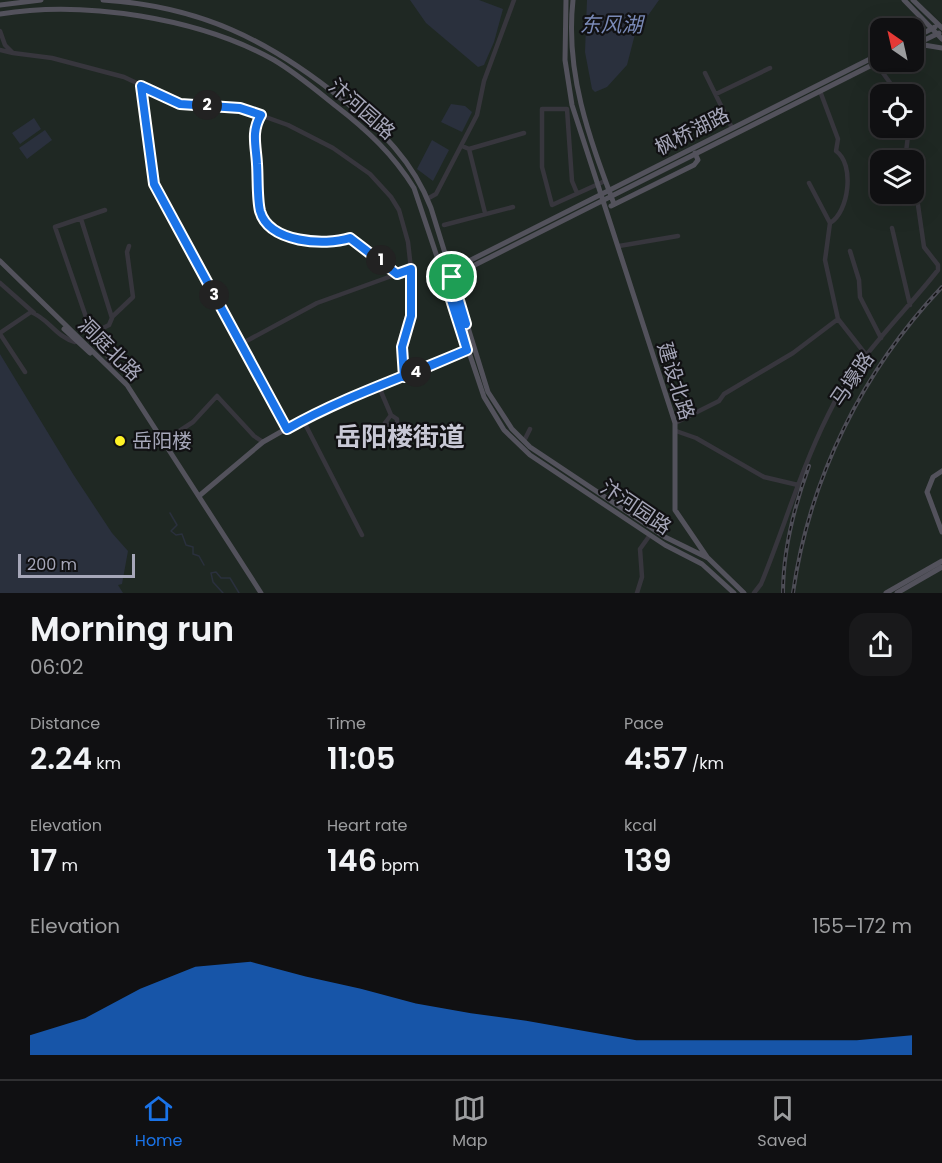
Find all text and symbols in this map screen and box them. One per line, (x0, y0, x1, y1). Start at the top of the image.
water label: 东风湖 (580, 10, 645, 39)
north arrow (870, 18, 924, 72)
map controls (870, 18, 924, 204)
street label: 汴河园路 (323, 72, 401, 146)
button: locate (870, 84, 924, 138)
pin: 2 (192, 90, 222, 120)
text: 2 (202, 93, 212, 116)
street label: 枫桥湖路 (650, 100, 734, 162)
button: layers (870, 150, 924, 204)
pin: 1 (366, 245, 396, 275)
text: 1 (378, 248, 384, 271)
pin (426, 251, 477, 302)
icon: arrive (435, 260, 468, 293)
pin: 3 (199, 280, 229, 310)
text: 3 (209, 283, 219, 306)
street label: 洞庭北路 (72, 311, 148, 387)
street label: 建设北路 (651, 339, 701, 423)
street label: 马壕路 (824, 346, 880, 412)
pin: 4 (401, 357, 431, 387)
text: 4 (411, 360, 421, 383)
district label: 岳阳楼街道 (335, 419, 465, 455)
place label: 岳阳楼 (132, 427, 192, 455)
marker: 岳阳楼 (113, 434, 127, 448)
street label: 汴河园路 (595, 473, 677, 541)
scale bar (18, 551, 135, 578)
text: 200 m (27, 553, 77, 576)
text: Morning run (30, 606, 234, 653)
button: share (849, 613, 912, 676)
text: 06:02 (30, 653, 84, 681)
text: Distance (30, 712, 100, 735)
text: Time (327, 712, 366, 735)
text: Pace (624, 712, 664, 735)
text: 2.24 (30, 737, 92, 780)
text: 11:05 (327, 737, 395, 780)
text: 4:57 (624, 737, 687, 780)
text: km (92, 752, 121, 775)
text: /km (687, 752, 724, 775)
text: Elevation (30, 814, 102, 837)
text: Heart rate (327, 814, 407, 837)
text: kcal (624, 814, 657, 837)
text: 17 (30, 839, 57, 882)
text: 146 (327, 839, 377, 882)
text: 139 (624, 839, 672, 882)
text: m (57, 854, 78, 877)
text: bpm (377, 854, 419, 877)
text: Elevation (30, 912, 120, 940)
text: 155–172 m (812, 912, 912, 940)
tab: Home (135, 1092, 183, 1153)
tab: Map (452, 1092, 488, 1153)
tab: Saved (757, 1092, 807, 1153)

